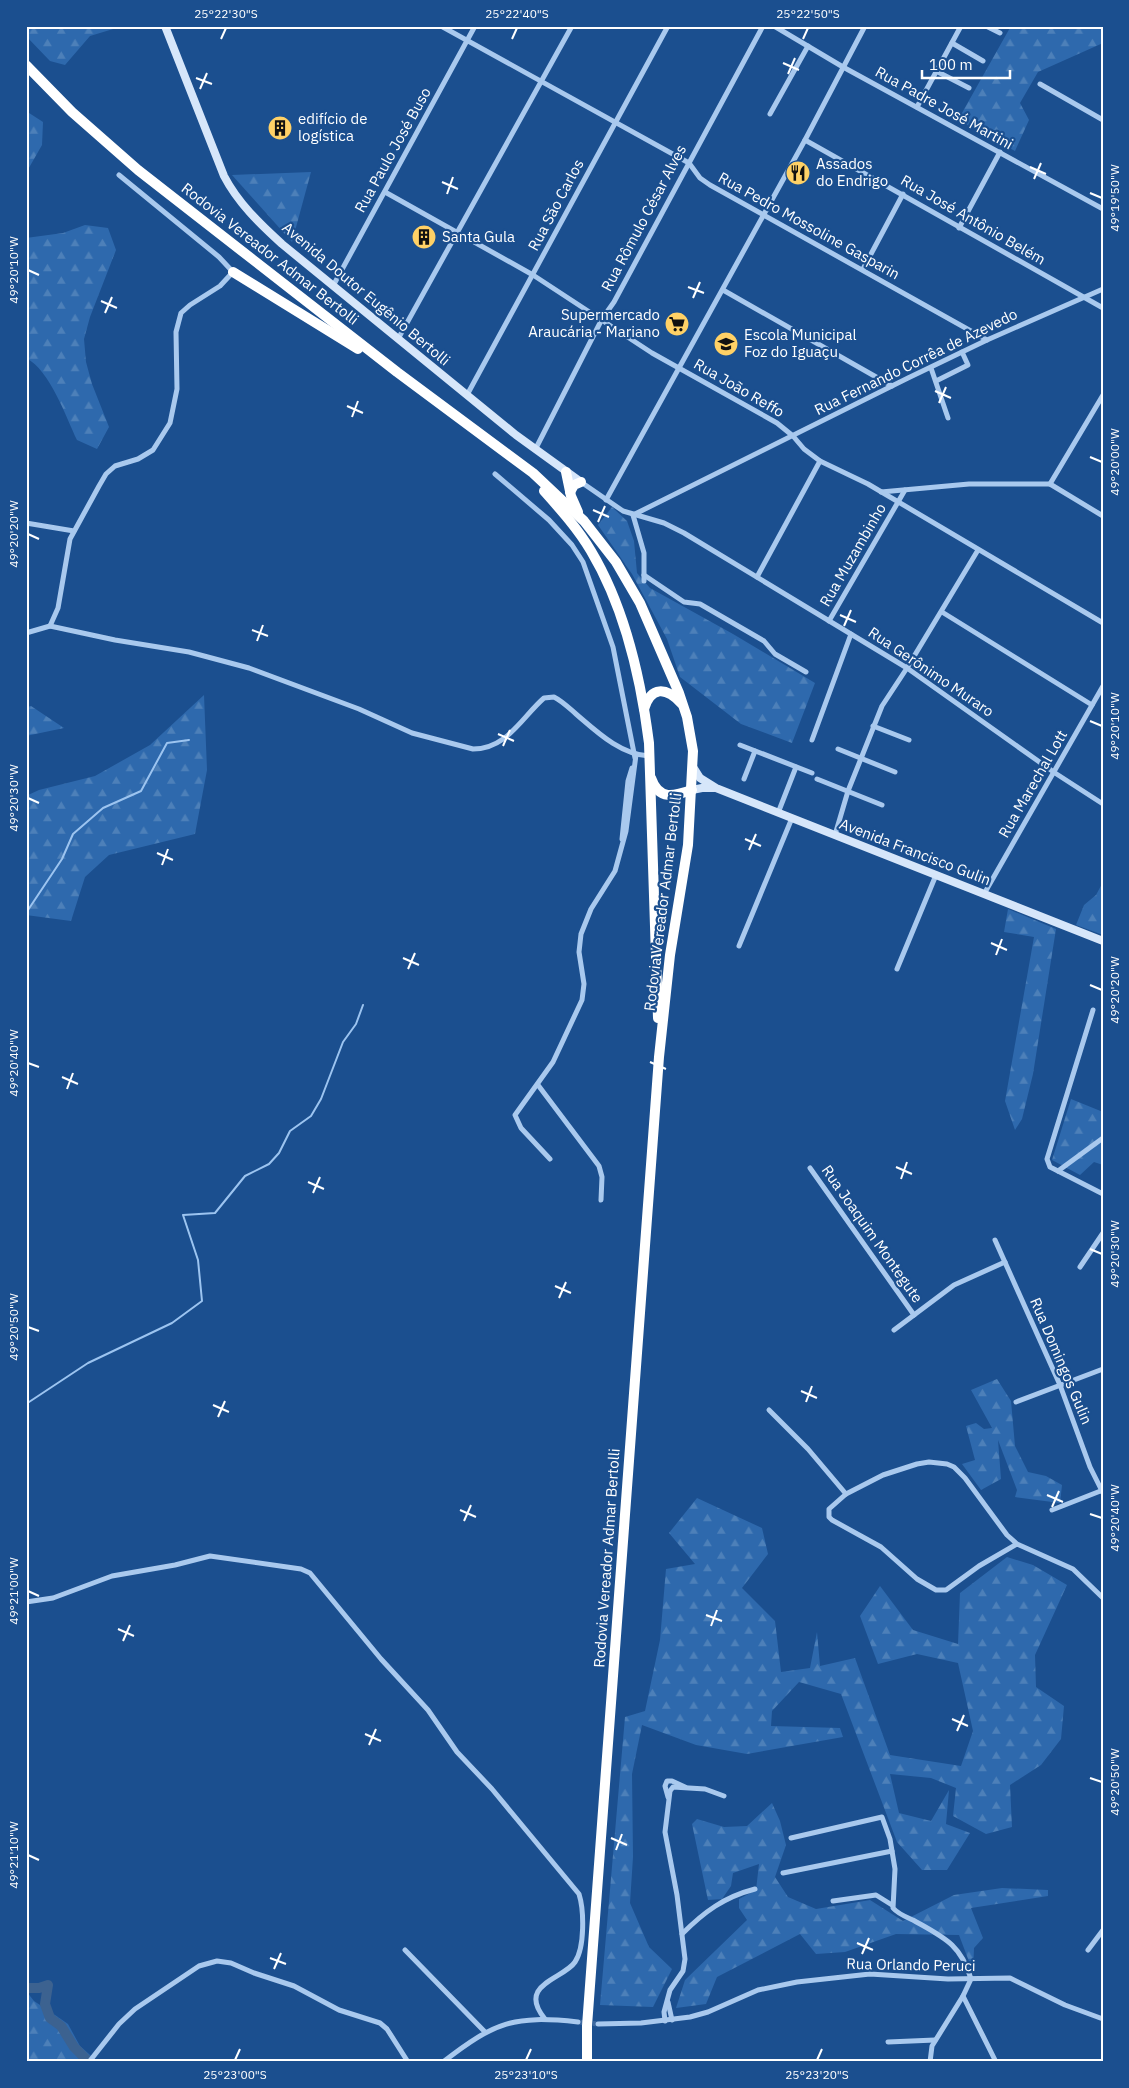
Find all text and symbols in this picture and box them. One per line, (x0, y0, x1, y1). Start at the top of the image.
text: 25°22'30"S (194, 6, 258, 21)
text: 25°22'40"S (485, 6, 549, 21)
text: 25°22'50"S (776, 6, 840, 21)
scale bar (922, 48, 1009, 80)
text: 100 m (929, 55, 973, 74)
street label: Rua Padre José Martini (872, 62, 1017, 153)
street label: Rua Paulo José Buso (350, 84, 435, 216)
place label: edifício de logística (298, 109, 367, 145)
building icon: edifício de logística (267, 115, 293, 141)
street label: Rua Rômulo César Alves (597, 141, 690, 294)
place label: Assados do Endrigo (816, 154, 888, 190)
street label: Rua São Carlos (523, 156, 588, 254)
restaurant icon: Assados do Endrigo (785, 160, 811, 186)
text: 49°19'50"W (1107, 164, 1122, 232)
street label: Rua Pedro Mossoline Gasparin (715, 168, 903, 283)
street label: Rua José Antônio Belém (897, 170, 1049, 269)
street label: Rodovia Vereador Admar Bertolli (178, 178, 363, 329)
street label: Avenida Doutor Eugênio Bertolli (278, 218, 454, 370)
building icon: Santa Gula (411, 224, 437, 250)
place label: Santa Gula (442, 227, 515, 246)
text: 49°20'10"W (6, 236, 21, 304)
street label: Rua Fernando Corrêa de Azevedo (811, 304, 1020, 419)
place label: Supermercado Araucária - Mariano (528, 305, 660, 341)
supermarket icon: Supermercado Araucária - Mariano (664, 311, 690, 337)
place label: Escola Municipal Foz do Iguaçu (744, 325, 857, 361)
school or university icon: Escola Municipal Foz do Iguaçu (713, 331, 739, 357)
street label: Rua João Reffo (691, 354, 788, 421)
text: 49°20'00"W (1107, 428, 1122, 496)
text: 49°20'20"W (6, 500, 21, 568)
street label: Rua Muzambinho (815, 500, 890, 610)
street label: Rua Gerônimo Muraro (865, 622, 998, 721)
text: 49°20'10"W (1107, 692, 1122, 760)
street label: Rua Marechal Lott (994, 726, 1071, 841)
text: 49°20'30"W (6, 764, 21, 832)
street label: Rodovia Vereador Admar Bertolli (640, 792, 685, 1012)
street label: Avenida Francisco Gulin (837, 814, 994, 889)
text: 49°20'20"W (1107, 956, 1122, 1024)
text: 49°20'40"W (6, 1029, 21, 1097)
street label: Rua Joaquim Montegute (818, 1161, 927, 1306)
text: 49°20'30"W (1107, 1220, 1122, 1288)
text: 49°20'50"W (6, 1293, 21, 1361)
street label: Rua Domingos Gulin (1026, 1295, 1097, 1427)
street label: Rodovia Vereador Admar Bertolli (589, 1448, 624, 1668)
text: 49°20'40"W (1107, 1484, 1122, 1552)
text: 49°21'00"W (6, 1557, 21, 1625)
text: 49°20'50"W (1107, 1748, 1122, 1816)
text: 49°21'10"W (6, 1821, 21, 1889)
street label: Rua Orlando Peruci (846, 1954, 976, 1975)
text: 25°23'00"S (203, 2067, 267, 2082)
text: 25°23'10"S (494, 2067, 558, 2082)
text: 25°23'20"S (785, 2067, 849, 2082)

